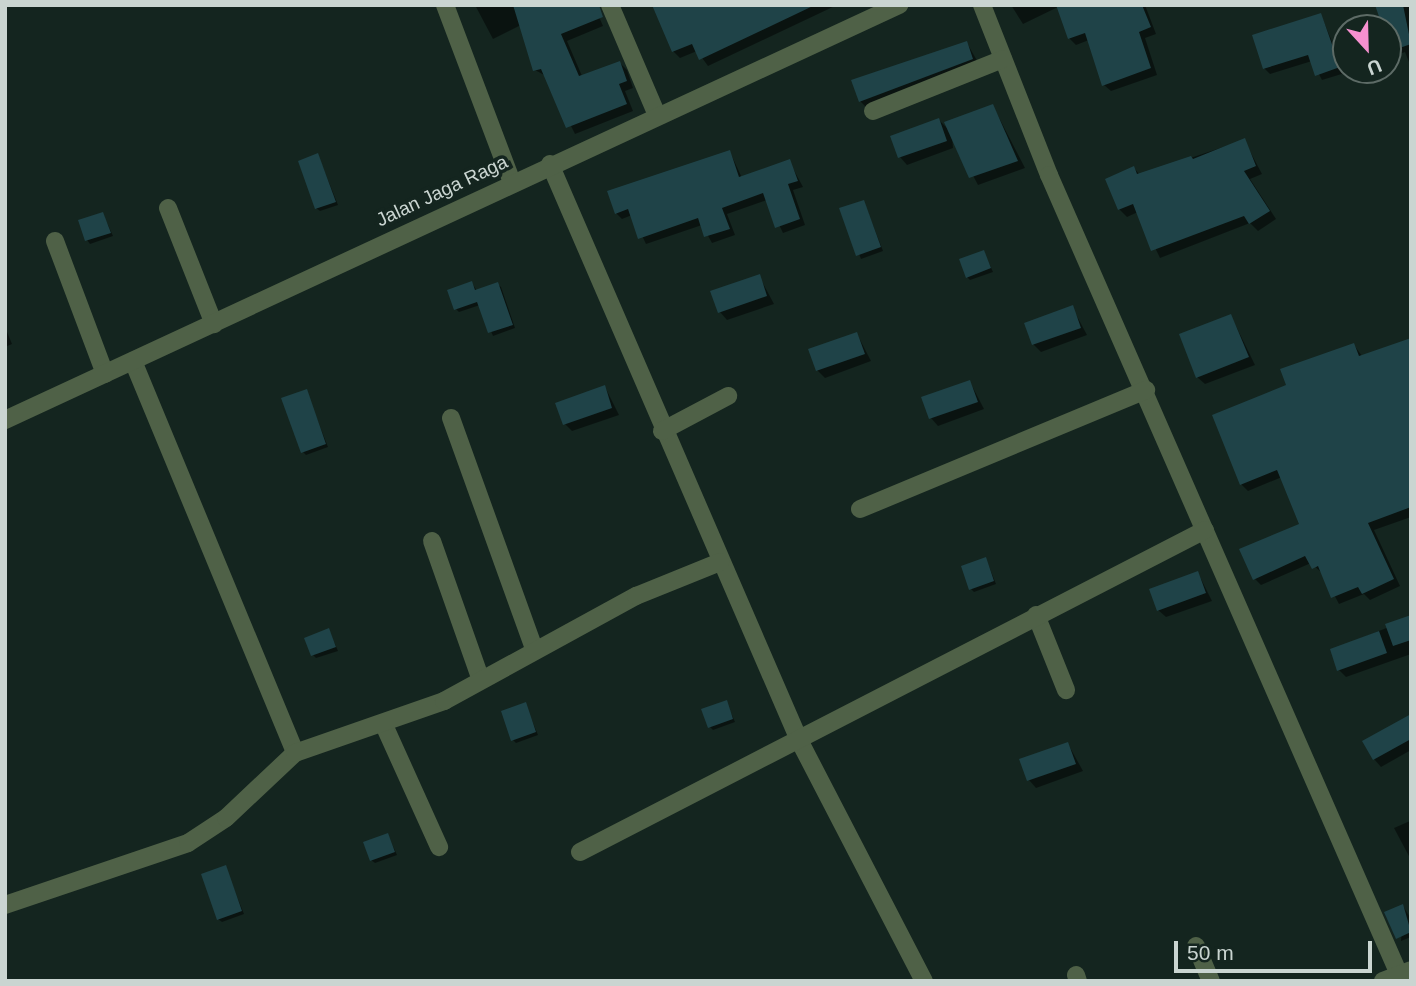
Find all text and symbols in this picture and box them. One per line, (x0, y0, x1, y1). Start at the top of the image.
north arrow (1332, 14, 1402, 84)
text: U (1364, 55, 1385, 79)
street label: Jalan Jaga Raga (373, 151, 511, 231)
scale bar (1178, 926, 1376, 970)
text: 50 m (1187, 941, 1234, 964)

